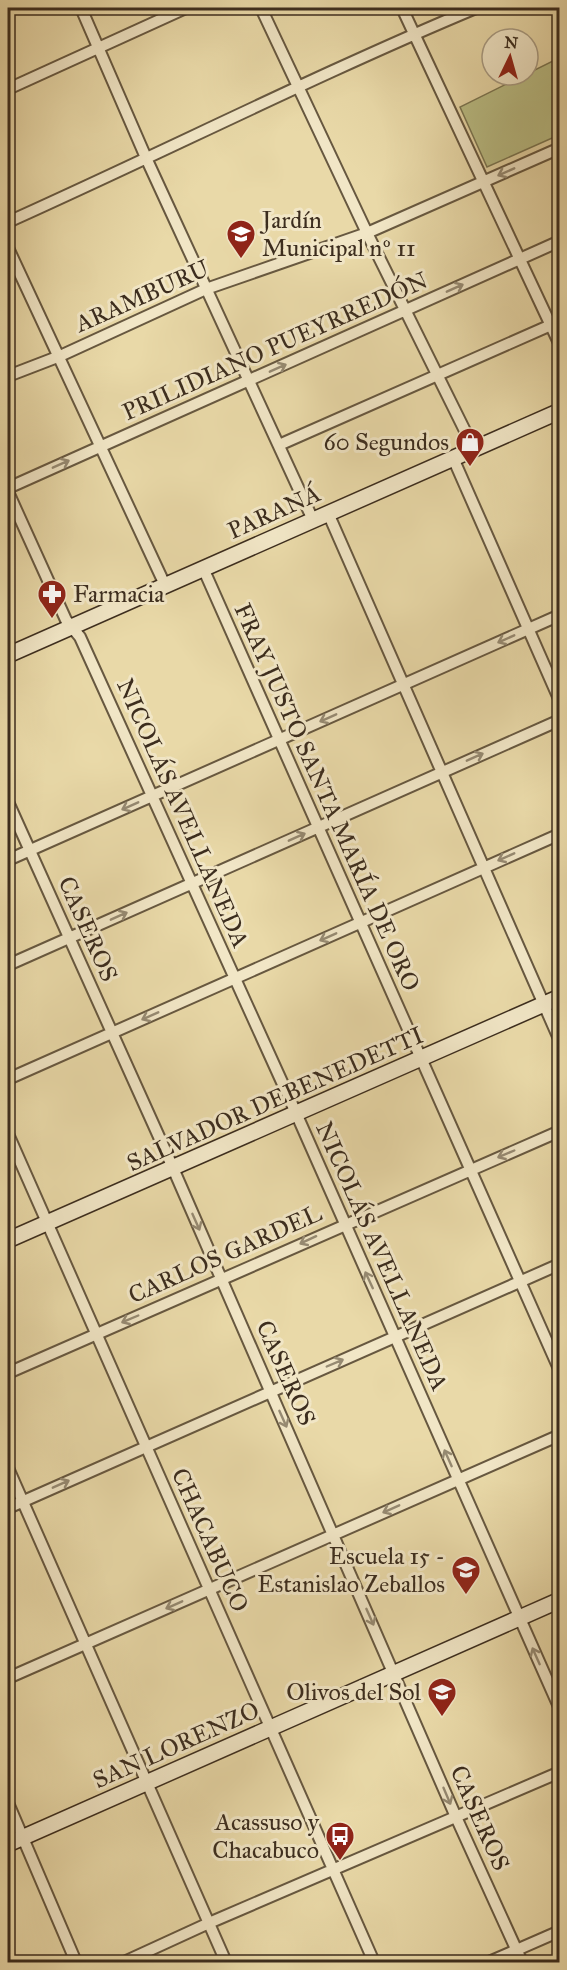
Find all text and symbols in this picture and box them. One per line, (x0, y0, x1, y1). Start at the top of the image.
north arrow (480, 27, 540, 87)
text: N (504, 32, 519, 53)
one-way arrow (497, 167, 516, 178)
place label: Jardín Municipal nº 11 (259, 205, 415, 263)
school or university icon: Jardín Municipal nº 11 (225, 218, 257, 260)
street label: ARAMBURU (69, 253, 214, 339)
street label: PRILIDIANO PUEYRREDÓN (118, 265, 432, 427)
one-way arrow (446, 282, 464, 294)
one-way arrow (268, 362, 286, 374)
shop icon: 60 Segundos (454, 426, 486, 468)
place label: 60 Segundos (323, 427, 449, 457)
one-way arrow (52, 458, 70, 469)
street label: PARANÁ (223, 478, 325, 546)
pharmacy icon: Farmacia (36, 578, 68, 620)
place label: Farmacia (73, 579, 165, 609)
street label: FRAY JUSTO SANTA MARÍA DE ORO (228, 598, 426, 996)
one-way arrow (497, 634, 516, 645)
street label: NICOLÁS AVELLANEDA (110, 674, 256, 952)
one-way arrow (319, 713, 337, 724)
one-way arrow (466, 751, 484, 762)
one-way arrow (122, 800, 140, 812)
one-way arrow (287, 830, 305, 842)
one-way arrow (497, 853, 515, 864)
street label: CASEROS (52, 872, 124, 986)
one-way arrow (109, 910, 127, 921)
one-way arrow (319, 931, 337, 943)
one-way arrow (141, 1010, 159, 1022)
street label: SALVADOR DEBENEDETTI (122, 1020, 428, 1178)
street label: NICOLÁS AVELLANEDA (309, 1117, 455, 1395)
one-way arrow (497, 1149, 515, 1160)
street label: CARLOS GARDEL (124, 1198, 327, 1310)
one-way arrow (190, 1212, 202, 1230)
one-way arrow (299, 1235, 317, 1247)
one-way arrow (363, 1272, 374, 1290)
one-way arrow (121, 1314, 139, 1326)
street label: CASEROS (250, 1316, 322, 1430)
one-way arrow (326, 1357, 344, 1368)
one-way arrow (278, 1410, 289, 1428)
one-way arrow (442, 1450, 454, 1468)
street label: CHACABUCO (165, 1463, 255, 1617)
one-way arrow (52, 1478, 70, 1489)
one-way arrow (382, 1503, 400, 1515)
place label: Escuela 15 - Estanislao Zeballos (257, 1541, 445, 1599)
school or university icon: Escuela 15 - Estanislao Zeballos (450, 1554, 482, 1596)
one-way arrow (165, 1599, 183, 1611)
one-way arrow (365, 1607, 376, 1626)
one-way arrow (530, 1647, 541, 1665)
school or university icon: Olivos del Sol (426, 1676, 458, 1718)
place label: Olivos del Sol (286, 1677, 422, 1707)
street label: SAN LORENZO (88, 1695, 264, 1795)
street label: CASEROS (444, 1761, 516, 1875)
one-way arrow (442, 1786, 453, 1805)
place label: Acassuso y Chacabuco (212, 1807, 320, 1865)
bus stop icon: Acassuso y Chacabuco (324, 1820, 356, 1862)

